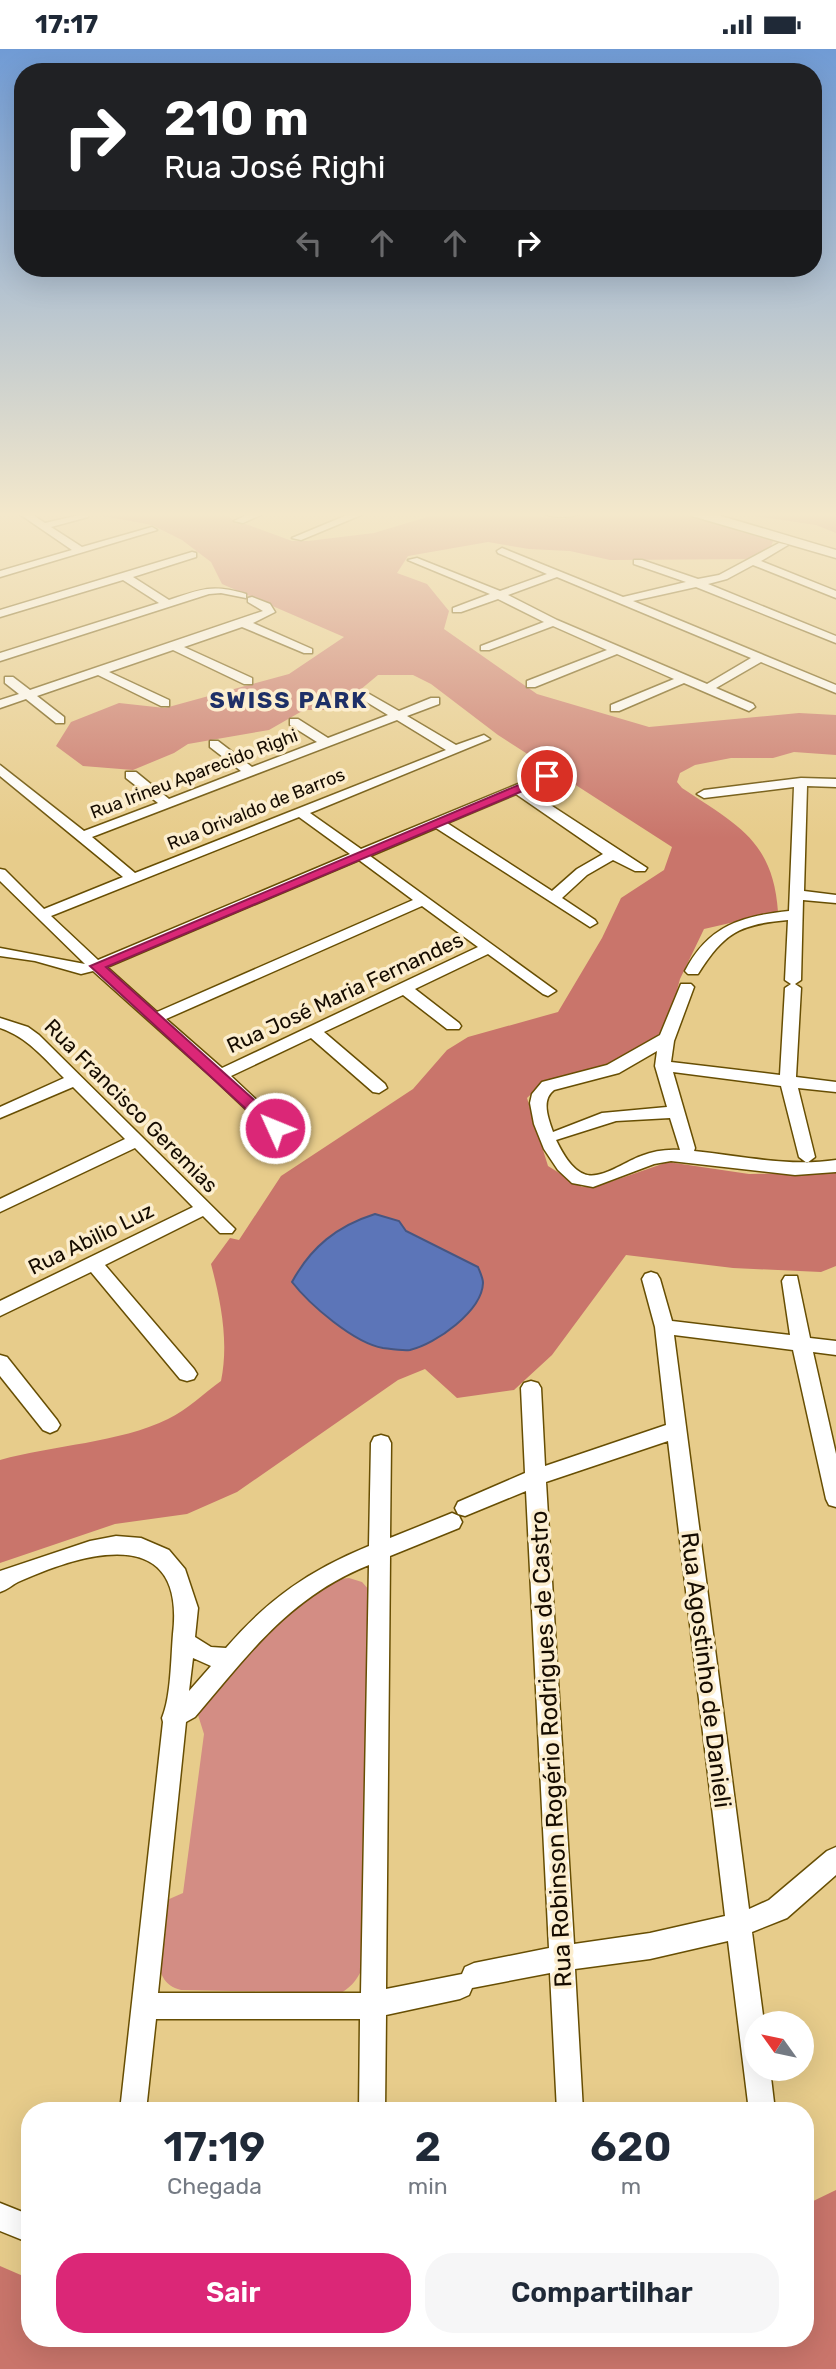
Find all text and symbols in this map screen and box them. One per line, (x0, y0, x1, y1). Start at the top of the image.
text: 17:17 (35, 9, 98, 40)
text: 210 m (164, 89, 309, 147)
icon: right (49, 91, 140, 182)
text: Rua José Righi (164, 148, 386, 186)
icon: left (290, 224, 328, 262)
icon: ahead (363, 224, 401, 262)
icon: ahead (436, 224, 474, 262)
icon: right (509, 224, 547, 262)
district label: SWISS PARK (209, 686, 369, 714)
street label: Rua Irineu Aparecido Righi (87, 724, 301, 824)
pin (517, 746, 577, 806)
icon: arrive (528, 757, 566, 795)
street label: Rua Orivaldo de Barros (164, 763, 348, 855)
street label: Rua José Maria Fernandes (223, 927, 467, 1058)
street label: Rua Francisco Geremias (39, 1014, 223, 1198)
position arrow (238, 1091, 312, 1165)
street label: Rua Abilio Luz (24, 1197, 158, 1280)
street label: Rua Robinson Rogério Rodrigues de Castro (525, 1510, 577, 1988)
street label: Rua Agostinho de Danieli (675, 1530, 737, 1810)
north arrow (744, 2011, 814, 2081)
map controls (744, 2011, 814, 2081)
text: 17:19 (163, 2122, 265, 2172)
text: 2 (414, 2122, 441, 2172)
text: 620 (590, 2122, 672, 2172)
text: Chegada (167, 2172, 262, 2200)
text: min (408, 2172, 448, 2200)
text: m (621, 2172, 641, 2200)
button: Sair (56, 2253, 411, 2333)
button: Compartilhar (425, 2253, 779, 2333)

